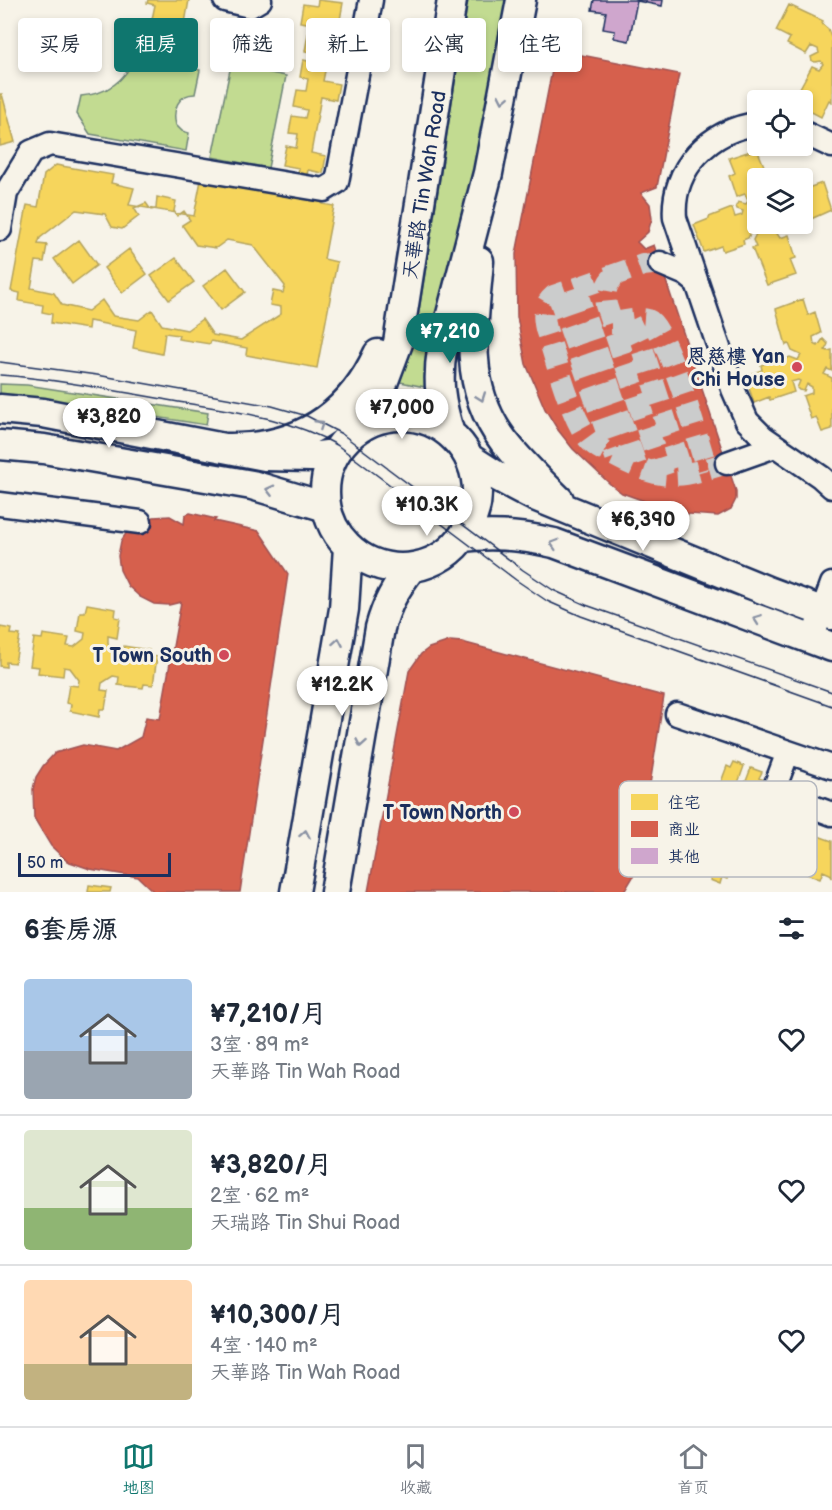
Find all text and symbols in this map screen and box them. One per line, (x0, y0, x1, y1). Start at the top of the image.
chip: 买房 (18, 18, 102, 72)
chip: 租房 (114, 18, 198, 72)
chip: 筛选 (210, 18, 294, 72)
chip: 新上 (306, 18, 390, 72)
chip: 公寓 (402, 18, 486, 72)
chip: 住宅 (498, 18, 582, 72)
street label: 天華路 Tin Wah Road (398, 89, 452, 281)
map controls (747, 90, 813, 234)
button: locate (747, 90, 813, 156)
one-way arrow (497, 94, 510, 104)
button: layers (747, 168, 813, 234)
pin: ¥7,210 (401, 313, 499, 364)
text: ¥7,210 (420, 320, 480, 344)
place label: 恩慈樓 Yan Chi House (687, 345, 785, 392)
marker: 恩慈樓 Yan Chi House (790, 360, 804, 374)
pin: ¥7,000 (353, 389, 451, 440)
one-way arrow (473, 391, 486, 402)
text: ¥7,000 (369, 396, 435, 420)
pin: ¥3,820 (60, 398, 158, 449)
text: ¥3,820 (77, 405, 141, 429)
one-way arrow (313, 420, 324, 431)
one-way arrow (265, 485, 275, 498)
pin: ¥10.3K (378, 486, 476, 537)
text: ¥10.3K (396, 493, 458, 517)
pin: ¥6,390 (594, 501, 692, 552)
text: ¥6,390 (611, 508, 675, 532)
one-way arrow (549, 539, 560, 551)
one-way arrow (752, 613, 763, 626)
one-way arrow (331, 637, 344, 647)
place label: T Town South (93, 644, 212, 668)
marker: T Town South (217, 648, 231, 662)
pin: ¥12.2K (293, 666, 391, 717)
text: ¥12.2K (311, 673, 373, 697)
one-way arrow (355, 738, 367, 747)
legend (619, 781, 817, 877)
text: 住宅 (668, 794, 700, 813)
place label: T Town North (383, 801, 502, 825)
marker: T Town North (507, 805, 521, 819)
text: 商业 (668, 821, 700, 840)
one-way arrow (298, 830, 311, 840)
text: 其他 (668, 848, 700, 867)
scale bar (18, 850, 171, 878)
text: 50 m (27, 854, 63, 873)
icon: filters (775, 912, 808, 945)
text: 6套房源 (24, 915, 118, 946)
text: ¥7,210/月 (210, 999, 327, 1030)
icon: home (72, 1003, 144, 1075)
icon: heart (775, 1023, 808, 1056)
text: 3室 · 89 m² (210, 1033, 309, 1057)
text: 天華路 Tin Wah Road (210, 1060, 400, 1084)
text: ¥3,820/月 (210, 1150, 332, 1181)
icon: home (72, 1154, 144, 1226)
icon: heart (775, 1174, 808, 1207)
text: 2室 · 62 m² (210, 1184, 309, 1208)
text: 天瑞路 Tin Shui Road (210, 1211, 400, 1235)
text: ¥10,300/月 (210, 1300, 345, 1331)
icon: home (72, 1304, 144, 1376)
icon: heart (775, 1324, 808, 1357)
text: 4室 · 140 m² (210, 1334, 318, 1358)
text: 天華路 Tin Wah Road (210, 1361, 400, 1385)
tab: 地图 (122, 1440, 155, 1498)
tab: 收藏 (399, 1440, 432, 1498)
tab: 首页 (677, 1440, 710, 1498)

